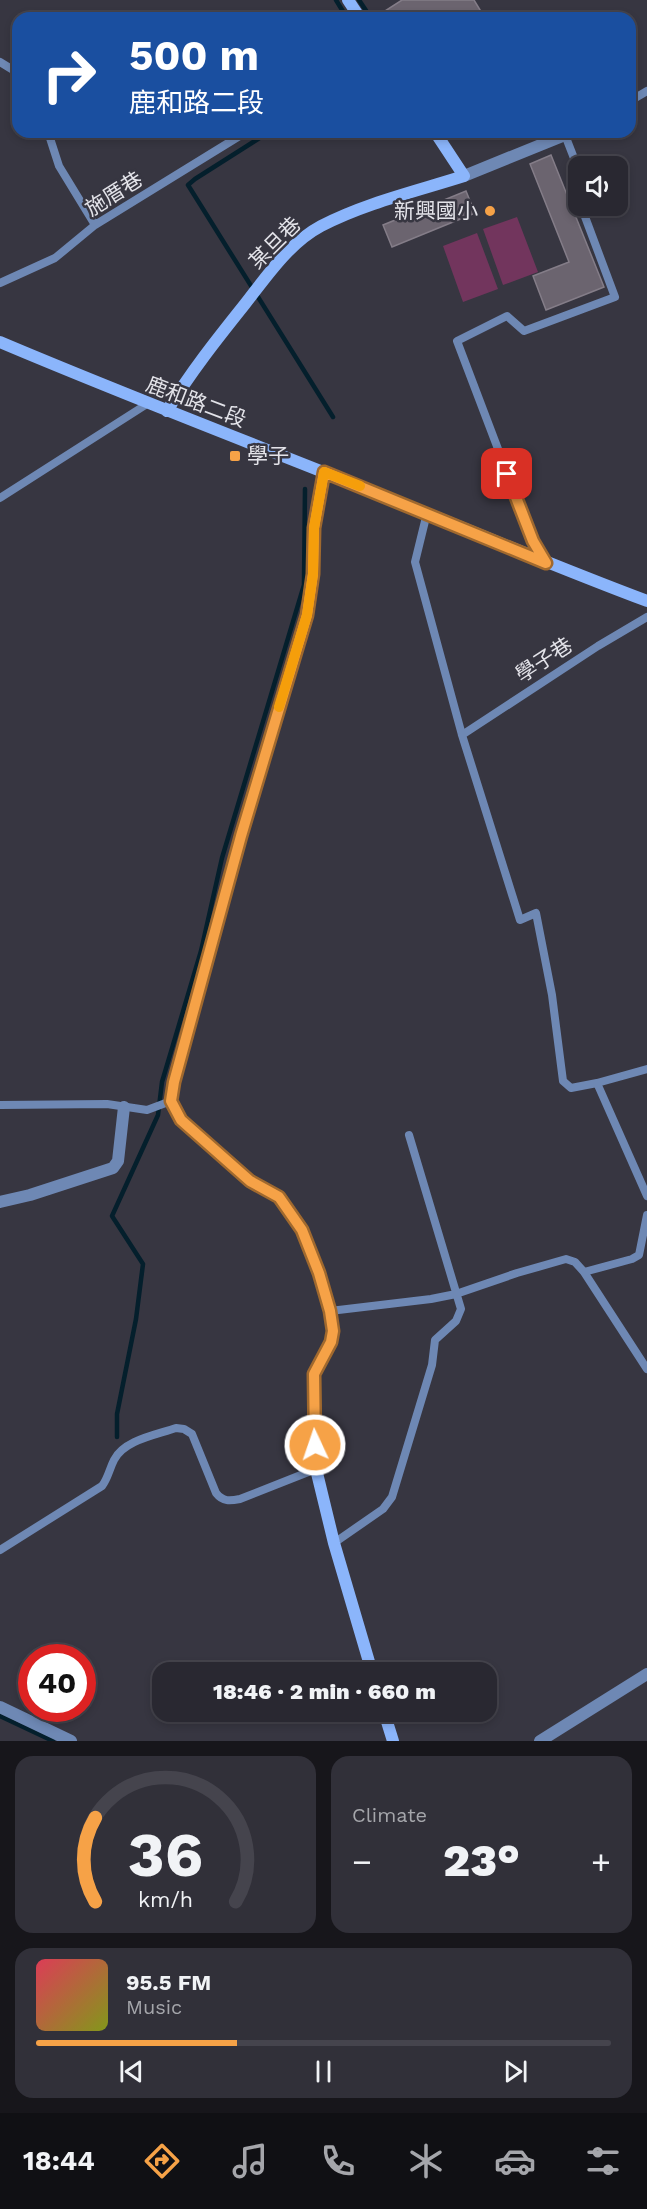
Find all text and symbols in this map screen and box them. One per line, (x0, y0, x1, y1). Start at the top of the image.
text: 500 m (129, 31, 259, 80)
icon: right (30, 36, 108, 114)
text: 鹿和路二段 (129, 87, 264, 119)
map controls (568, 156, 628, 216)
button: sound (568, 156, 628, 216)
street label: 施厝巷 (80, 166, 147, 221)
place label: 新興國小 (394, 198, 478, 223)
marker: 新興國小 (483, 204, 497, 218)
street label: 某旦巷 (244, 212, 306, 274)
street label: 鹿和路二段 (143, 371, 250, 432)
place label: 學子 (247, 443, 289, 468)
pin (481, 448, 532, 499)
marker: 學子 (228, 449, 242, 463)
icon: arrive (490, 457, 523, 490)
street label: 學子巷 (511, 632, 577, 687)
position arrow (283, 1413, 347, 1477)
speed limit sign: 40 (18, 1644, 96, 1722)
text: 18:46 · 2 min · 660 m (213, 1679, 436, 1704)
text: Climate (352, 1803, 427, 1827)
text: 36 (128, 1818, 203, 1891)
text: 23° (443, 1834, 520, 1887)
text: − (352, 1842, 372, 1881)
text: + (591, 1842, 611, 1881)
text: km/h (138, 1887, 193, 1912)
text: 95.5 FM (126, 1970, 211, 1995)
text: Music (126, 1995, 182, 2019)
icon: previous (115, 2055, 148, 2088)
icon: pause (307, 2055, 340, 2088)
icon: next (499, 2055, 532, 2088)
icon: directions (141, 2140, 183, 2182)
icon: music (229, 2140, 271, 2182)
icon: phone (317, 2140, 359, 2182)
icon: climate (405, 2140, 447, 2182)
icon: car (494, 2140, 536, 2182)
icon: filters (582, 2140, 624, 2182)
text: 18:44 (23, 2145, 95, 2177)

